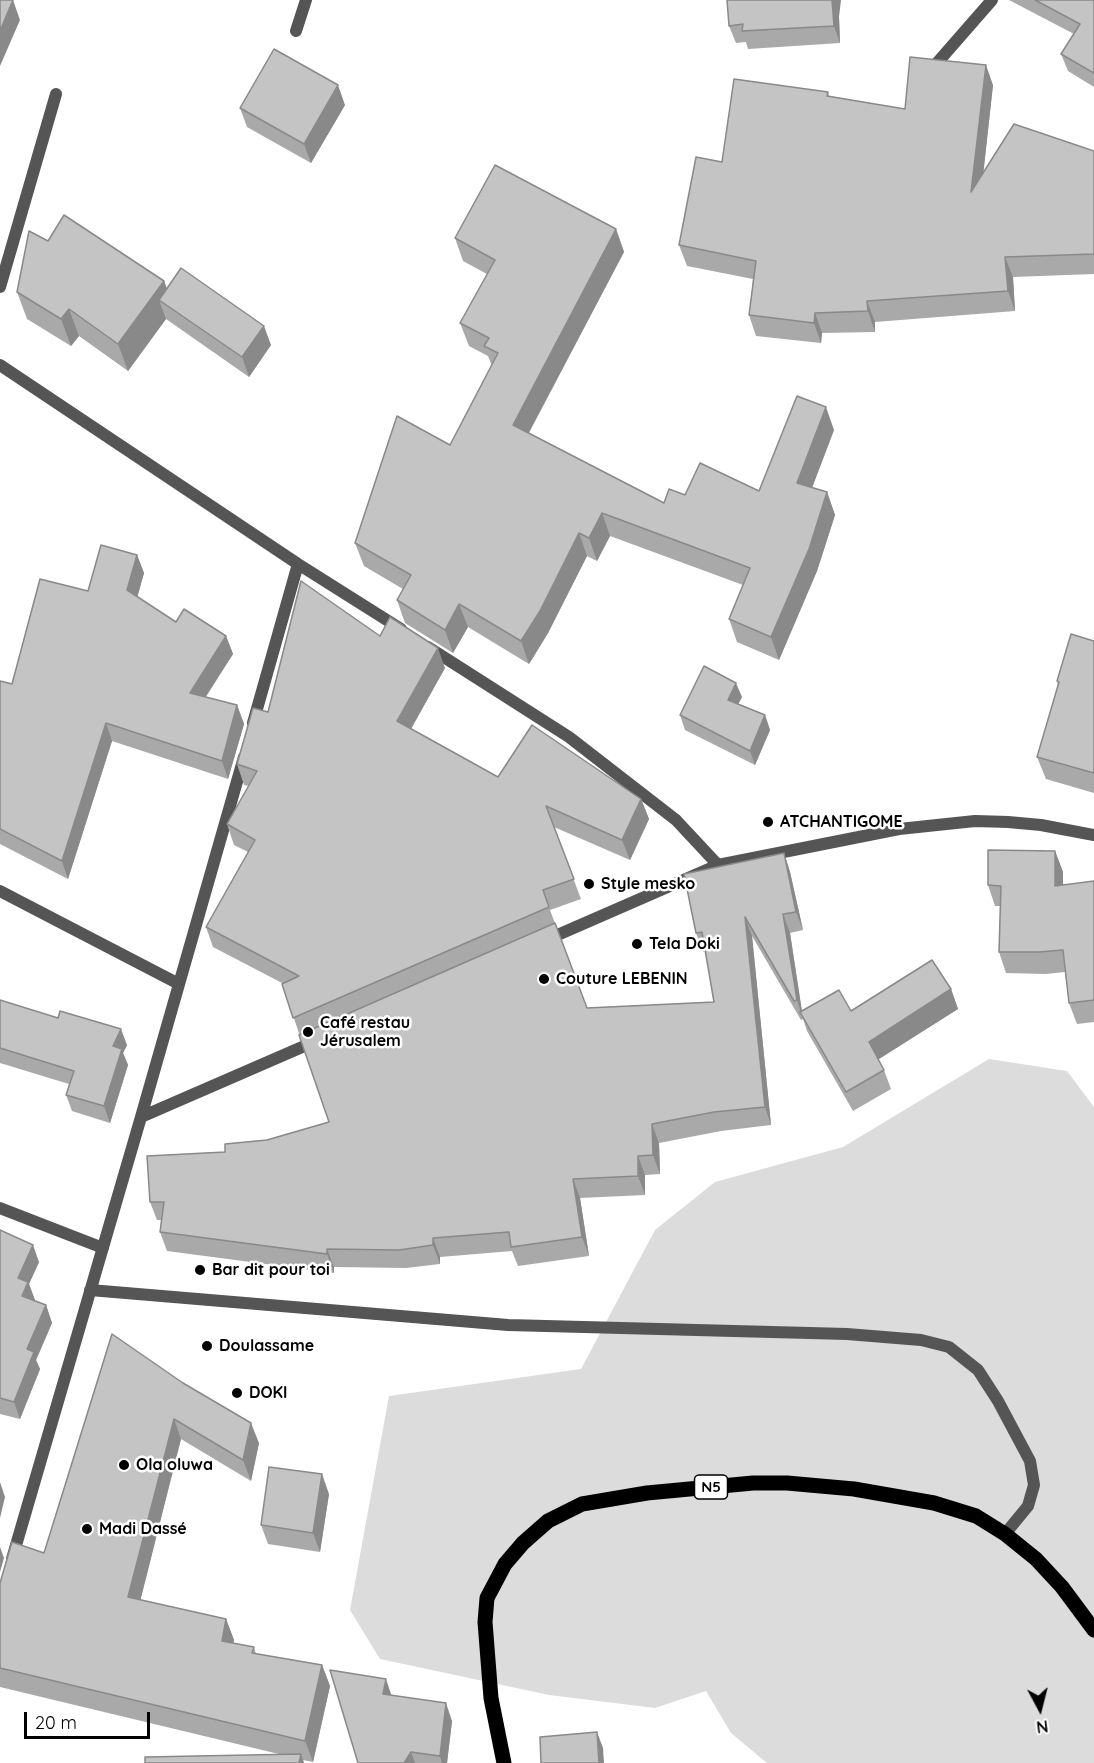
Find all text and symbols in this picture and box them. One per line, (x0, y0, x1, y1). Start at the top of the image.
place label: ATCHANTIGOME (780, 812, 903, 832)
marker: ATCHANTIGOME (761, 815, 775, 829)
place label: Style mesko (601, 874, 695, 894)
marker: Style mesko (582, 877, 596, 891)
place label: Tela Doki (649, 934, 720, 954)
marker: Tela Doki (630, 937, 644, 951)
place label: Couture LEBENIN (556, 969, 688, 989)
marker: Couture LEBENIN (537, 972, 551, 986)
place label: Café restau Jérusalem (320, 1013, 410, 1051)
marker: Café restau Jérusalem (301, 1025, 315, 1039)
place label: Bar dit pour toi (212, 1260, 330, 1280)
marker: Bar dit pour toi (193, 1263, 207, 1277)
place label: Doulassame (219, 1336, 314, 1356)
marker: Doulassame (200, 1339, 214, 1353)
place label: DOKI (249, 1383, 287, 1403)
marker: DOKI (230, 1386, 244, 1400)
place label: Ola oluwa (136, 1455, 213, 1475)
marker: Ola oluwa (117, 1458, 131, 1472)
road number: N5 (694, 1475, 728, 1499)
place label: Madi Dassé (99, 1519, 187, 1539)
marker: Madi Dassé (80, 1522, 94, 1536)
north arrow (1010, 1679, 1070, 1739)
scale bar (27, 1700, 153, 1738)
text: 20 m (35, 1711, 77, 1734)
text: N (1035, 1716, 1049, 1738)

